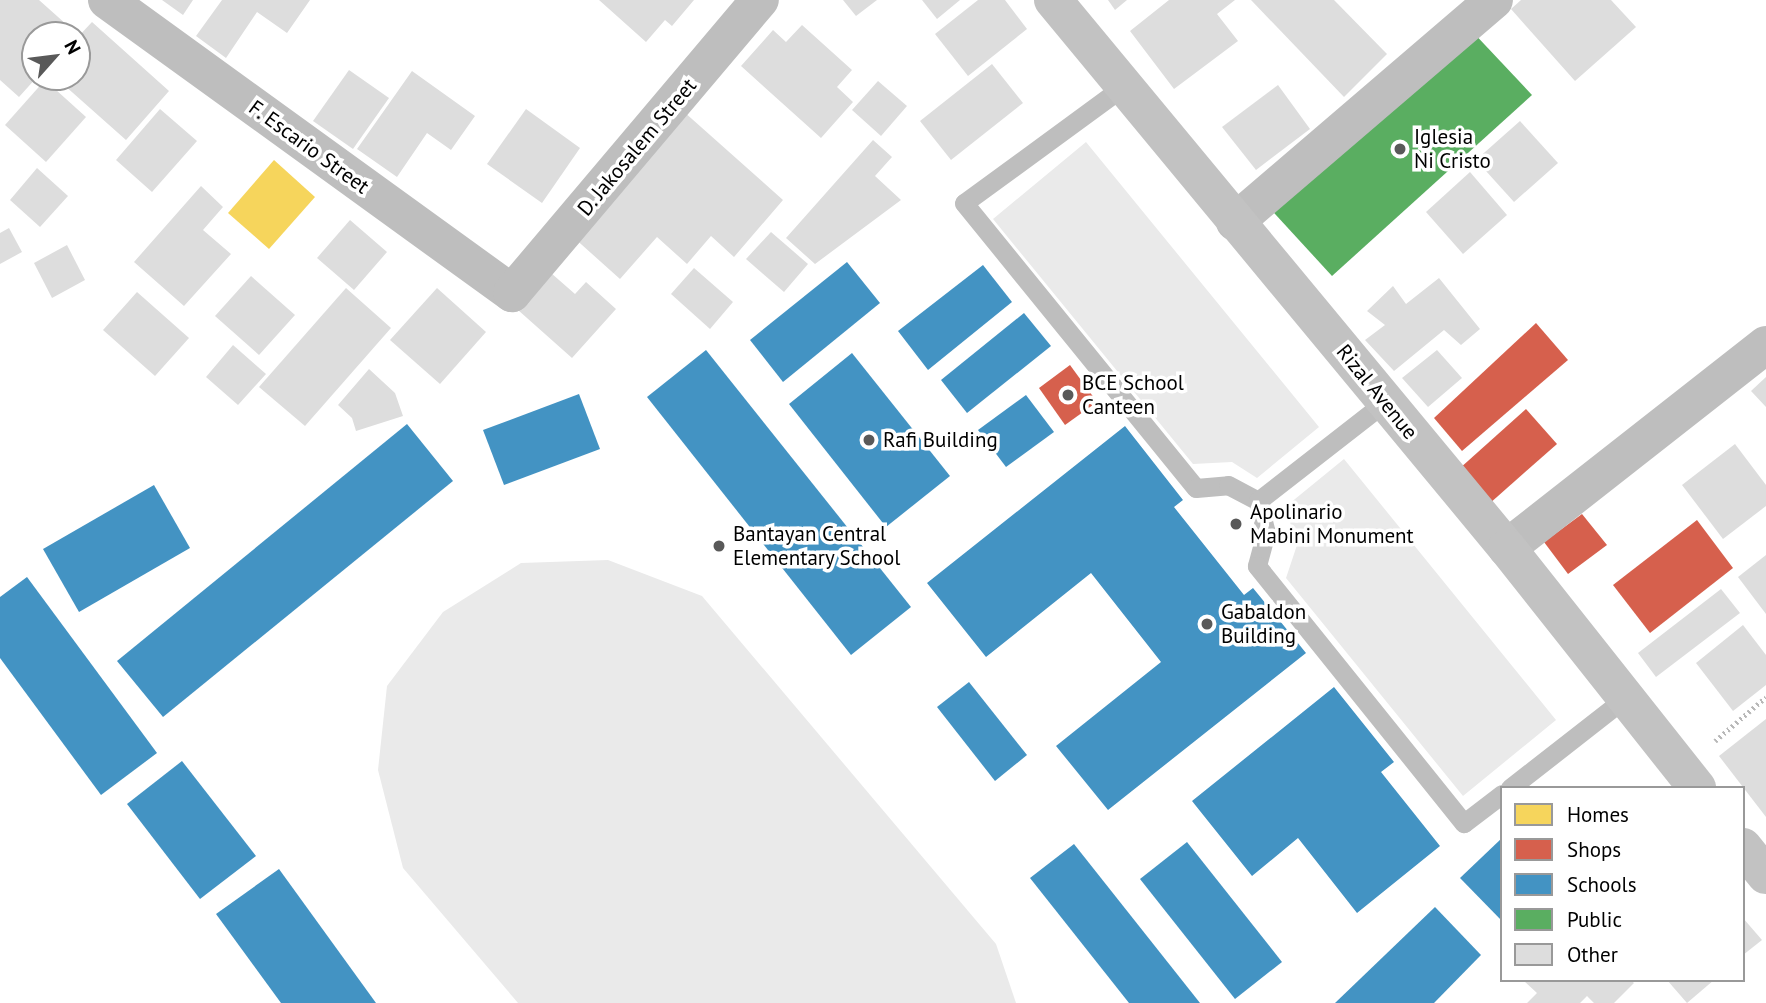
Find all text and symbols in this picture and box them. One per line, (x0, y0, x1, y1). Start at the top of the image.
north arrow (21, 21, 91, 91)
text: N (59, 36, 86, 58)
street label: D. Jakosalem Street (572, 73, 702, 221)
street label: F. Escario Street (243, 94, 375, 200)
place label: Iglesia Ni Cristo (1414, 124, 1491, 174)
marker: Iglesia Ni Cristo (1392, 141, 1408, 157)
street label: Rizal Avenue (1331, 339, 1423, 445)
place label: BCE School Canteen (1082, 370, 1184, 420)
marker: BCE School Canteen (1060, 387, 1076, 403)
place label: Rafi Building (883, 427, 998, 453)
marker: Rafi Building (861, 432, 877, 448)
place label: Apolinario Mabini Monument (1250, 499, 1414, 549)
marker: Apolinario Mabini Monument (1228, 516, 1244, 532)
place label: Bantayan Central Elementary School (733, 521, 901, 571)
marker: Bantayan Central Elementary School (711, 538, 727, 554)
place label: Gabaldon Building (1221, 599, 1306, 649)
marker: Gabaldon Building (1199, 616, 1215, 632)
legend (1500, 786, 1745, 982)
text: Homes (1567, 801, 1629, 828)
text: Shops (1567, 836, 1621, 863)
text: Schools (1567, 871, 1637, 898)
text: Public (1567, 906, 1622, 933)
text: Other (1567, 941, 1618, 968)

